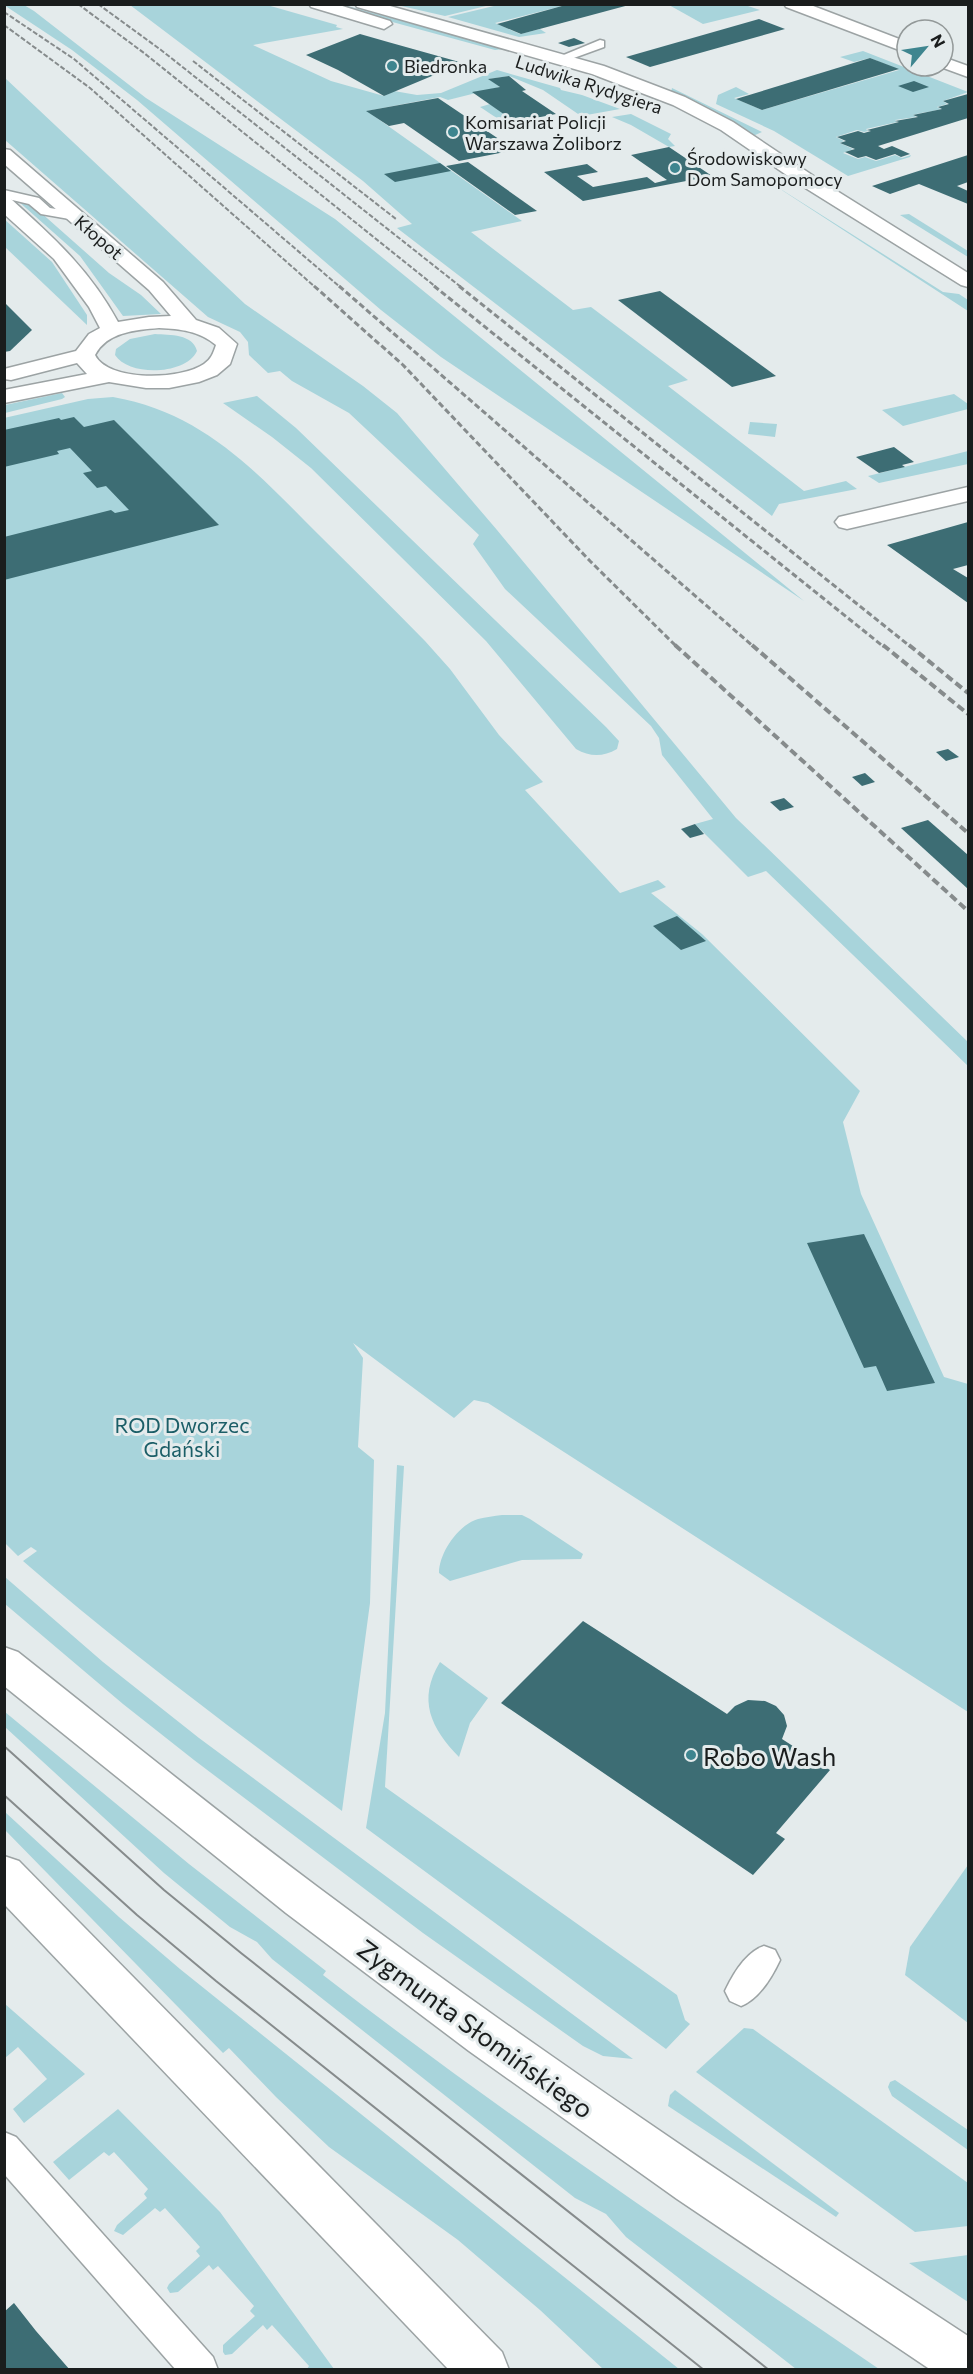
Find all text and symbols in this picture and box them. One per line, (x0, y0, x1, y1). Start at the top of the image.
north arrow (895, 18, 955, 78)
text: N (927, 31, 950, 50)
street label: Ludwika Rydygiera (513, 50, 665, 118)
place label: Biedronka (404, 55, 487, 77)
marker: Biedronka (385, 59, 399, 73)
place label: Komisariat Policji Warszawa Żoliborz (465, 111, 622, 154)
marker: Komisariat Policji Warszawa Żoliborz (446, 125, 460, 139)
place label: Środowiskowy Dom Samopomocy (687, 147, 843, 190)
marker: Środowiskowy Dom Samopomocy (668, 161, 682, 175)
street label: Kłopot (70, 210, 128, 264)
park label: ROD Dworzec Gdański (114, 1412, 250, 1461)
place label: Robo Wash (703, 1740, 836, 1771)
marker: Robo Wash (684, 1748, 698, 1762)
street label: Zygmunta Słomińskiego (352, 1932, 600, 2124)

